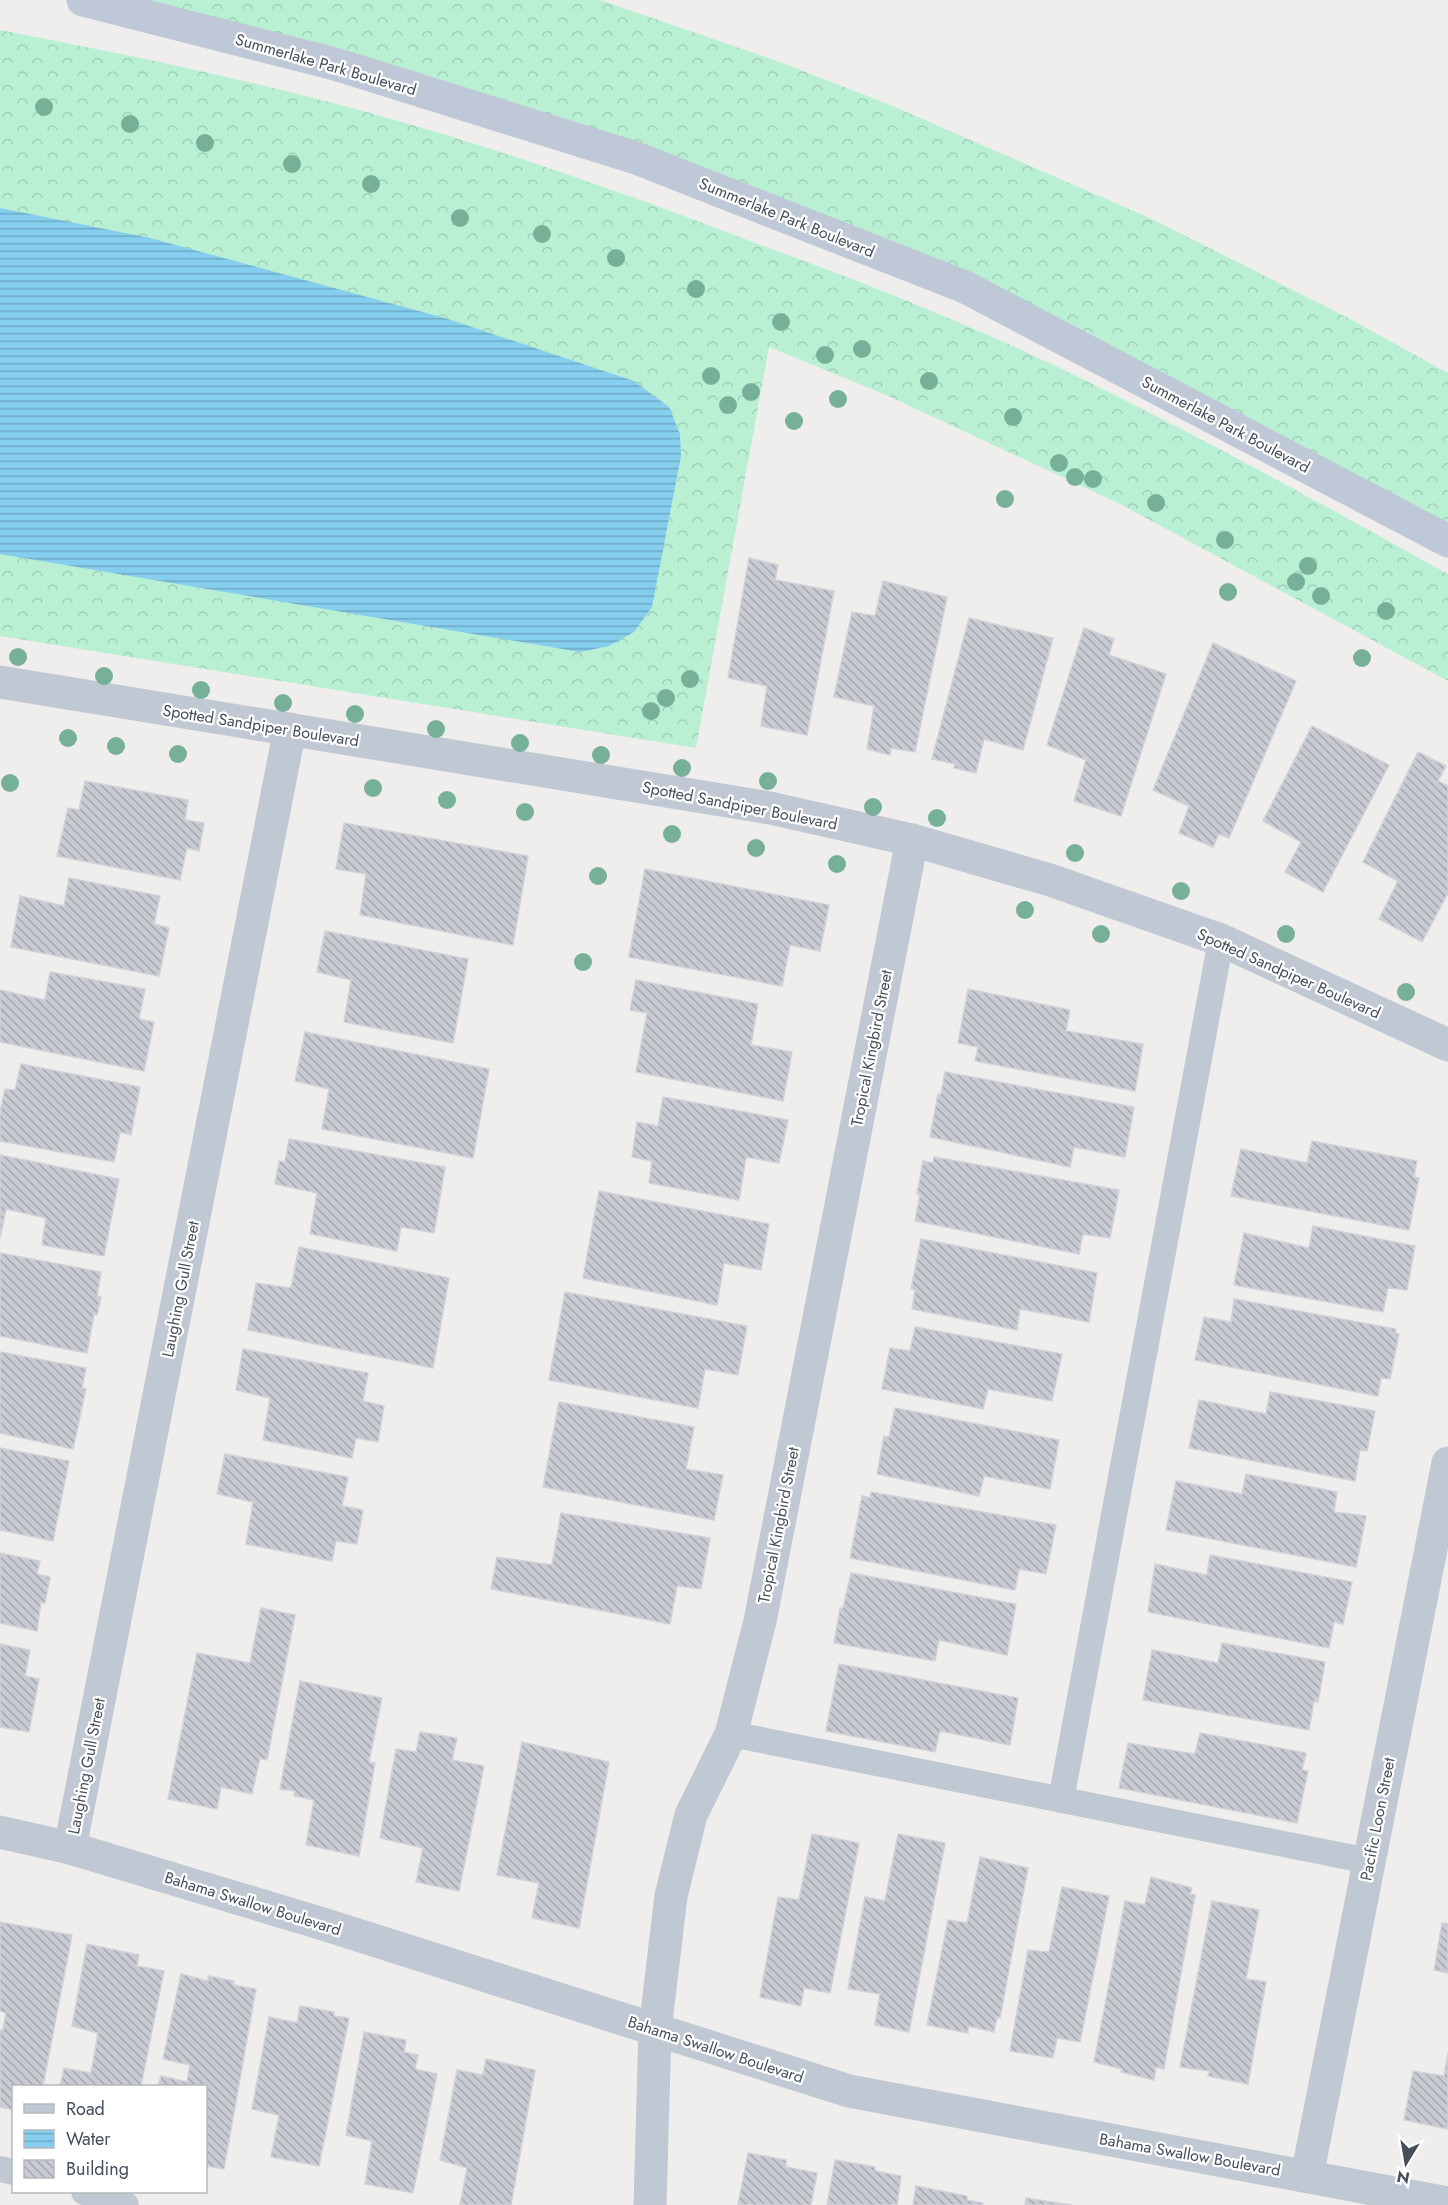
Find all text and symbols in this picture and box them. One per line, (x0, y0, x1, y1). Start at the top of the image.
street label: Summerlake Park Boulevard (233, 28, 419, 101)
street label: Summerlake Park Boulevard (696, 172, 878, 263)
street label: Summerlake Park Boulevard (1138, 370, 1314, 479)
street label: Spotted Sandpiper Boulevard (161, 699, 361, 752)
street label: Spotted Sandpiper Boulevard (640, 775, 840, 836)
street label: Spotted Sandpiper Boulevard (1193, 923, 1384, 1024)
street label: Tropical Kingbird Street (845, 968, 898, 1128)
street label: Laughing Gull Street (156, 1219, 205, 1359)
street label: Tropical Kingbird Street (752, 1445, 805, 1605)
street label: Laughing Gull Street (62, 1696, 111, 1836)
street label: Pacific Loon Street (1354, 1755, 1401, 1883)
street label: Bahama Swallow Boulevard (162, 1866, 344, 1941)
street label: Bahama Swallow Boulevard (625, 2010, 807, 2089)
legend (12, 2085, 207, 2193)
text: Road (66, 2096, 105, 2122)
text: Water (66, 2126, 111, 2152)
street label: Bahama Swallow Boulevard (1097, 2127, 1282, 2182)
north arrow (1376, 2133, 1436, 2193)
text: Building (66, 2156, 129, 2182)
text: N (1395, 2165, 1412, 2190)

